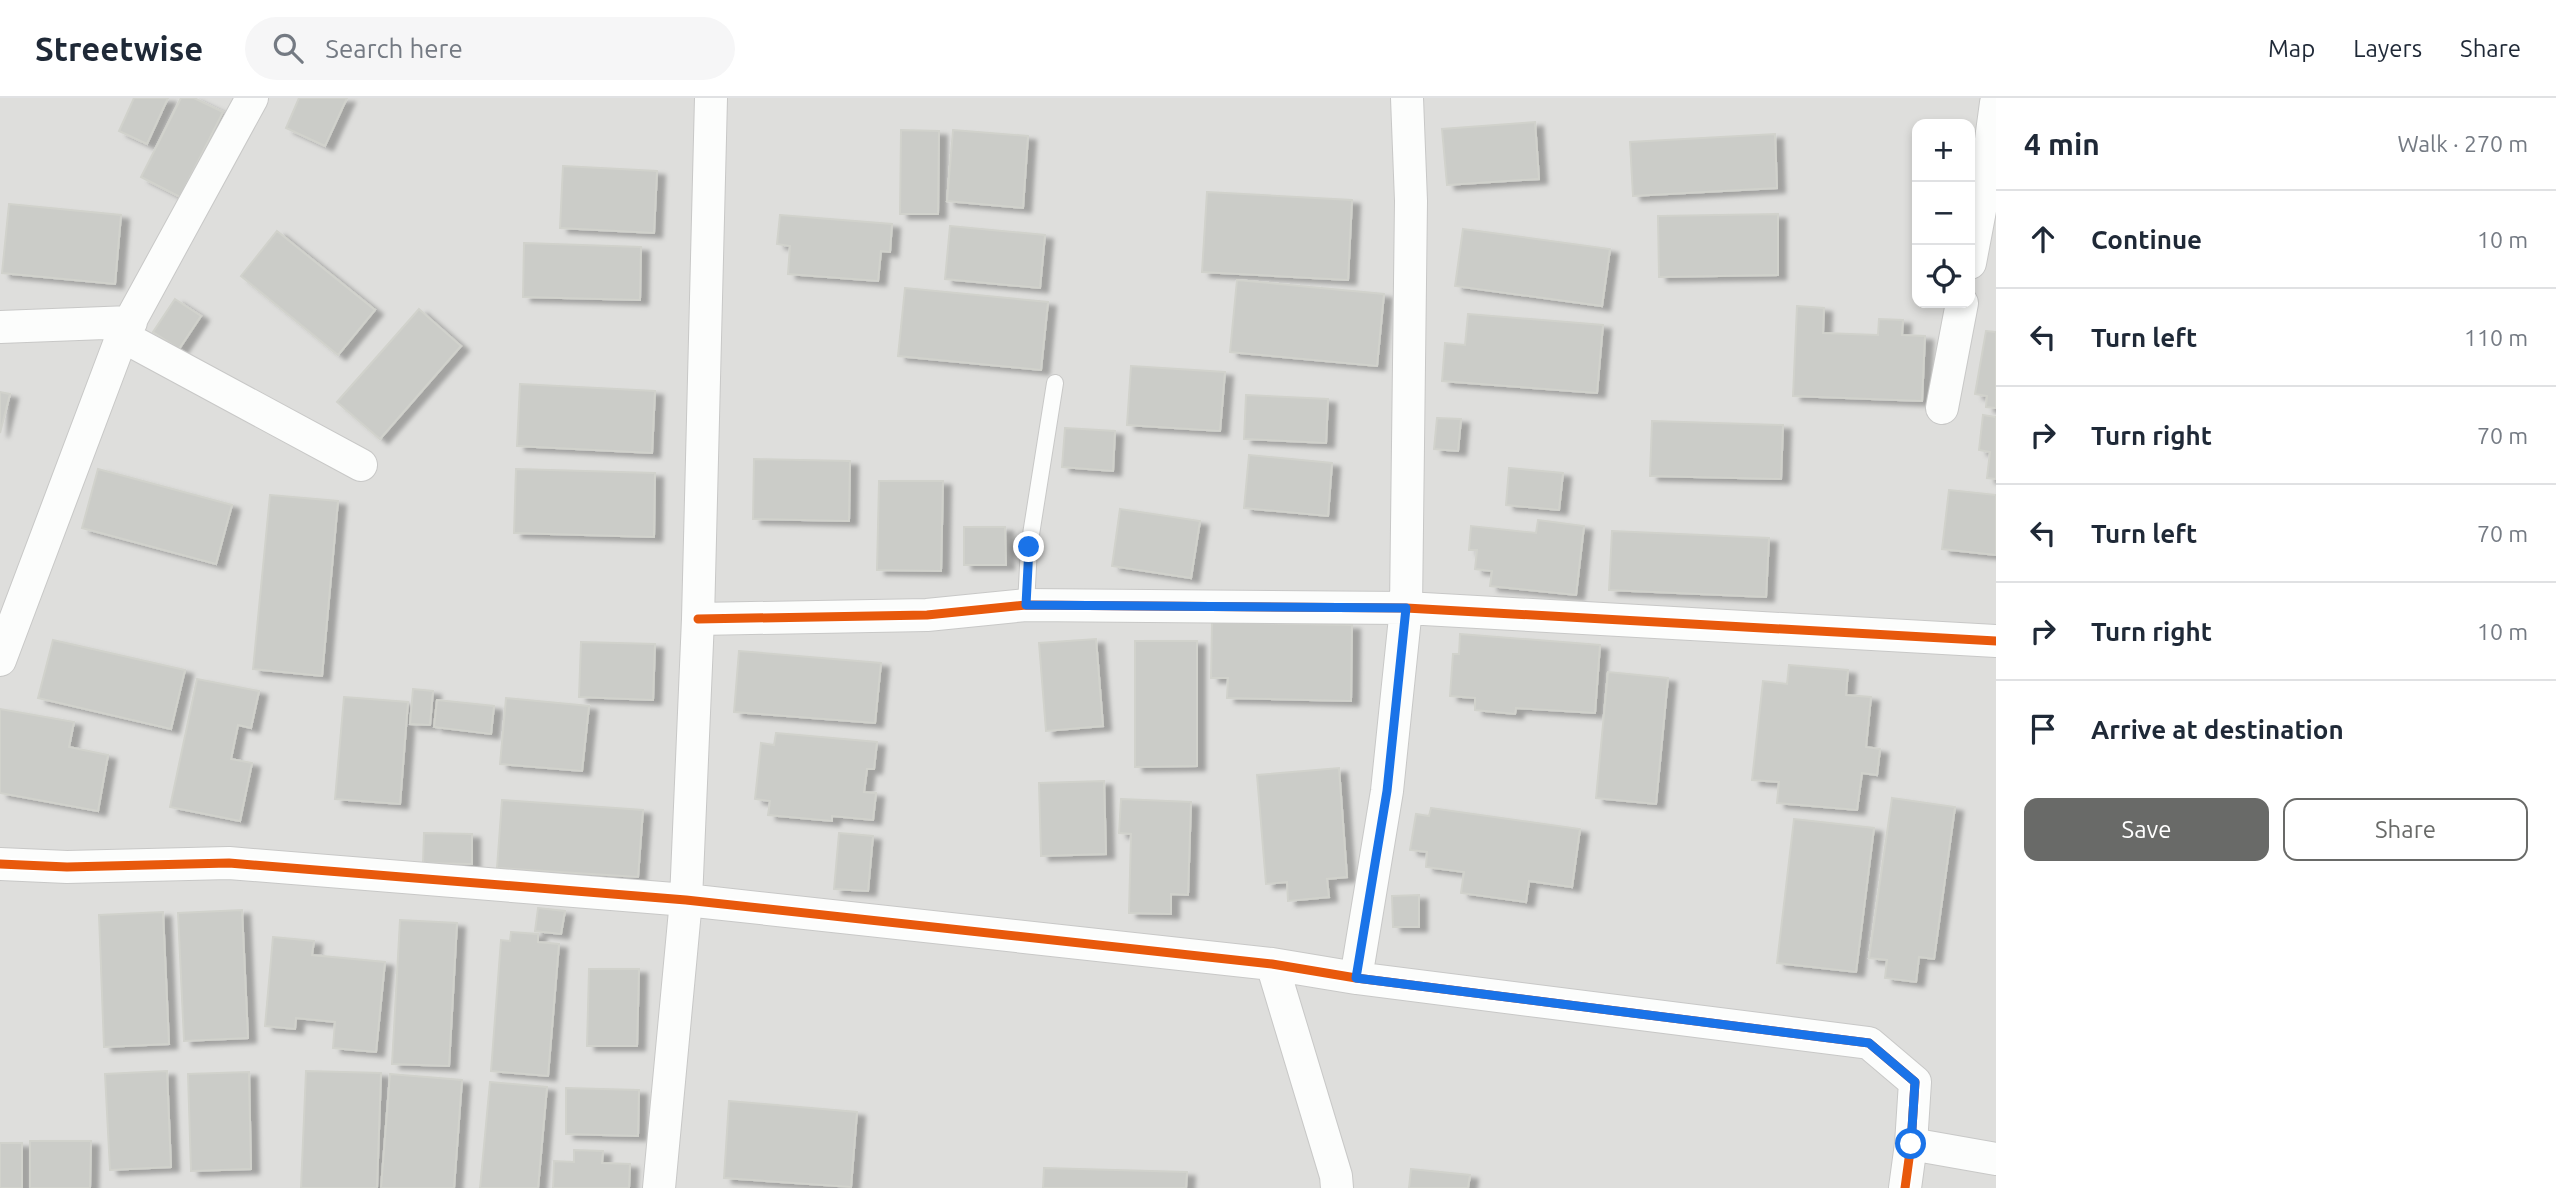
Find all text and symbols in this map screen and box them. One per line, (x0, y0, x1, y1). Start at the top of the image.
search box (245, 17, 735, 80)
icon: search (269, 29, 307, 67)
text: Streetwise (35, 30, 203, 67)
text: Search here (325, 34, 463, 63)
text: Map (2268, 35, 2315, 62)
text: Layers (2353, 35, 2422, 62)
text: Share (2460, 35, 2521, 62)
map controls (1912, 119, 1975, 308)
button: + (1912, 119, 1975, 182)
text: 4 min (2024, 127, 2100, 161)
text: Walk · 270 m (2397, 131, 2528, 156)
button: − (1912, 182, 1975, 245)
icon: ahead (2024, 220, 2062, 258)
text: Continue (2091, 225, 2202, 254)
text: 10 m (2477, 227, 2528, 252)
button: locate (1912, 245, 1975, 308)
icon: left (2024, 318, 2062, 356)
text: Turn left (2091, 323, 2197, 352)
text: 110 m (2464, 325, 2528, 350)
icon: right (2024, 416, 2062, 454)
text: Turn right (2091, 421, 2212, 450)
text: 70 m (2477, 423, 2528, 448)
icon: left (2024, 514, 2062, 552)
text: Turn left (2091, 519, 2197, 548)
text: 70 m (2477, 521, 2528, 546)
route end (1013, 531, 1044, 562)
icon: right (2024, 612, 2062, 650)
text: Turn right (2091, 617, 2212, 646)
text: 10 m (2477, 619, 2528, 644)
icon: arrive (2024, 710, 2062, 748)
text: Arrive at destination (2091, 715, 2344, 744)
button: Save (2024, 798, 2269, 861)
button: Share (2283, 798, 2528, 861)
route start (1895, 1128, 1926, 1159)

